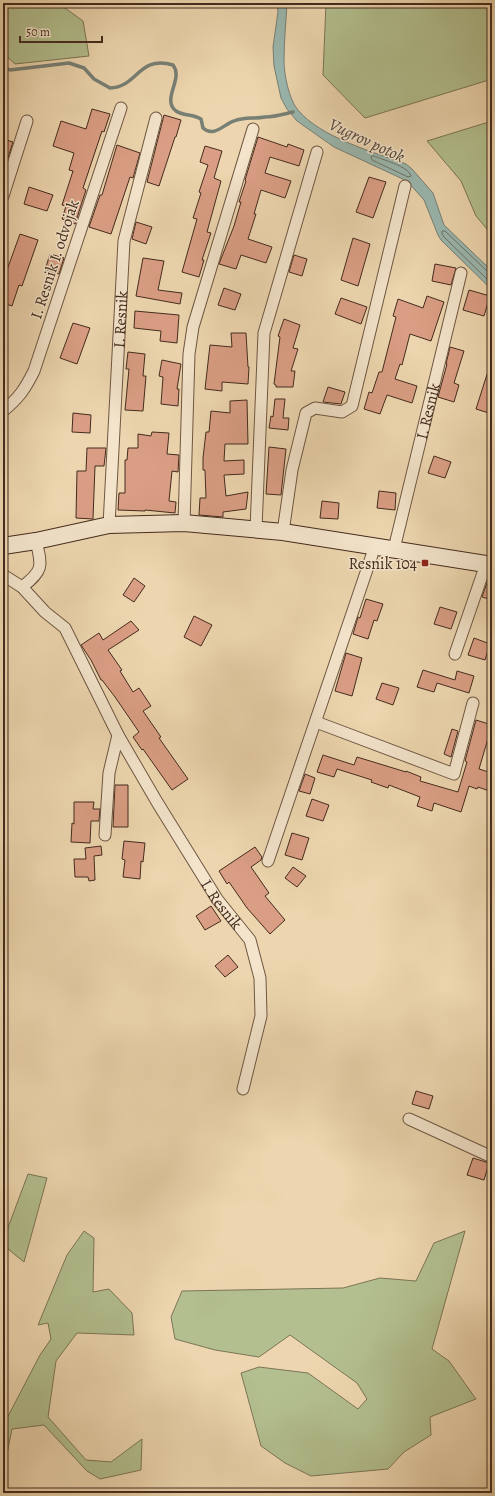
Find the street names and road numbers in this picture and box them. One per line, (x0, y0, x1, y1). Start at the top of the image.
street label: I. Resnik I. odvojak (25, 197, 85, 322)
street label: I. Resnik (108, 290, 133, 348)
street label: I. Resnik (411, 381, 446, 442)
street label: I. Resnik (195, 875, 247, 934)

